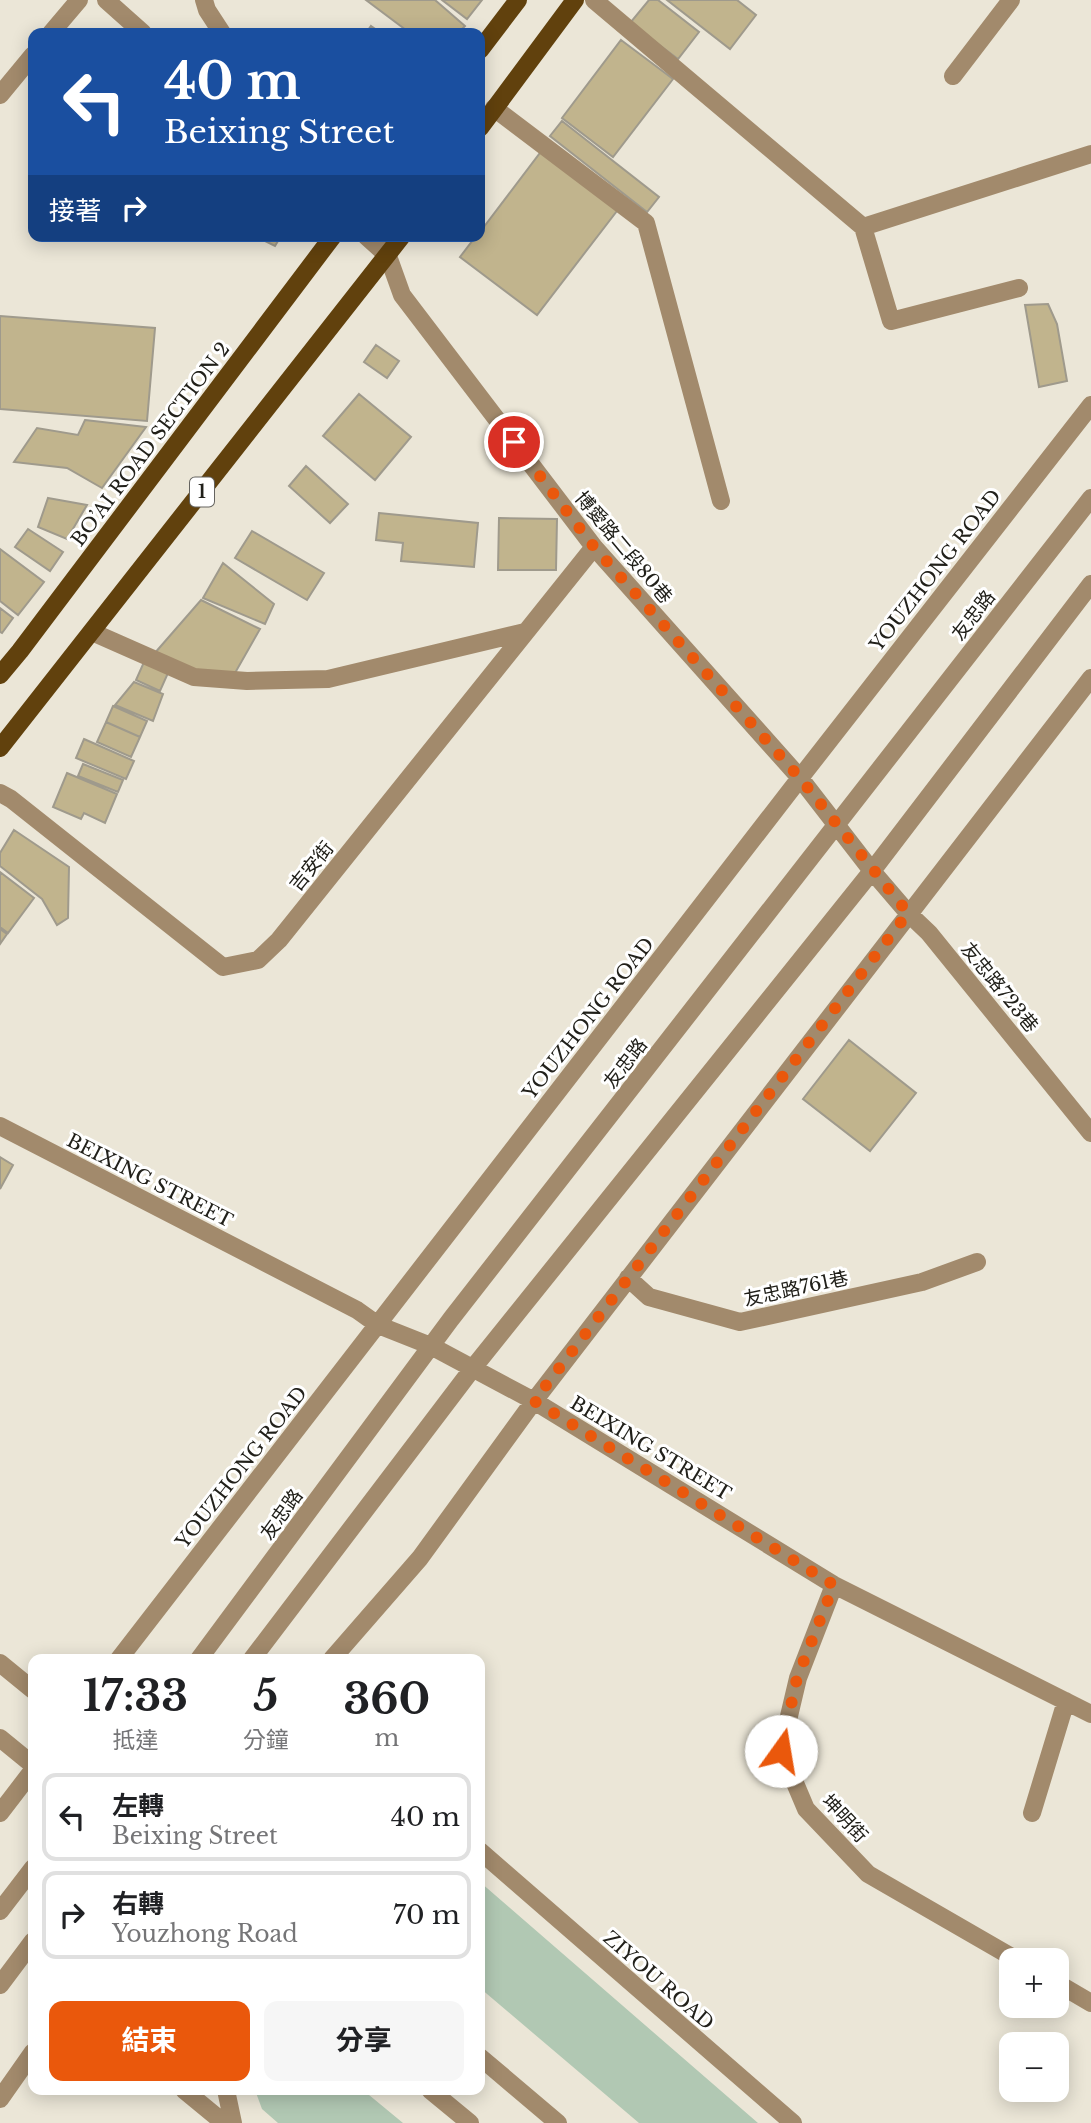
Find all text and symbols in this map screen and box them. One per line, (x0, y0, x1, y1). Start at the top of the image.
text: 40 m (164, 51, 301, 112)
icon: left (49, 56, 140, 147)
text: Beixing Street (164, 112, 395, 152)
icon: right (115, 189, 153, 227)
text: 接著 (49, 195, 101, 227)
street label: BO’AI ROAD SECTION 2 (66, 338, 235, 551)
pin (484, 412, 544, 472)
icon: arrive (495, 423, 533, 461)
road number: 1 (190, 478, 214, 506)
street label: YOUZHONG ROAD (864, 485, 1006, 657)
street label: 博愛路二段80巷 (570, 487, 677, 608)
street label: 友忠路 (947, 586, 1000, 645)
street label: 吉安街 (285, 837, 338, 896)
street label: YOUZHONG ROAD (517, 933, 659, 1105)
street label: 友忠路723巷 (956, 938, 1043, 1037)
street label: 友忠路 (599, 1034, 652, 1093)
street label: BEIXING STREET (63, 1129, 237, 1232)
street label: 友忠路761巷 (742, 1266, 850, 1311)
street label: YOUZHONG ROAD (170, 1382, 312, 1554)
street label: BEIXING STREET (566, 1391, 735, 1505)
street label: 友忠路 (255, 1484, 307, 1544)
text: 17:33 (83, 1670, 188, 1722)
text: 5 (253, 1670, 278, 1722)
text: 360 (343, 1673, 430, 1725)
position arrow (744, 1714, 818, 1788)
text: m (375, 1724, 399, 1752)
text: 抵達 (112, 1726, 158, 1754)
text: 分鐘 (243, 1726, 289, 1754)
text: 左轉 (112, 1790, 164, 1822)
street label: 坤明街 (817, 1790, 872, 1847)
icon: left (53, 1798, 91, 1836)
text: 40 m (391, 1801, 460, 1833)
text: Beixing Street (112, 1822, 278, 1850)
text: 右轉 (112, 1888, 164, 1920)
icon: right (53, 1896, 91, 1934)
text: 70 m (393, 1899, 460, 1931)
text: Youzhong Road (112, 1920, 298, 1948)
street label: ZIYOU ROAD (599, 1926, 719, 2035)
map controls (999, 1948, 1069, 2102)
button: + (999, 1948, 1069, 2018)
button: 結束 (49, 2001, 250, 2081)
button: 分享 (264, 2001, 464, 2081)
button: − (999, 2032, 1069, 2102)

